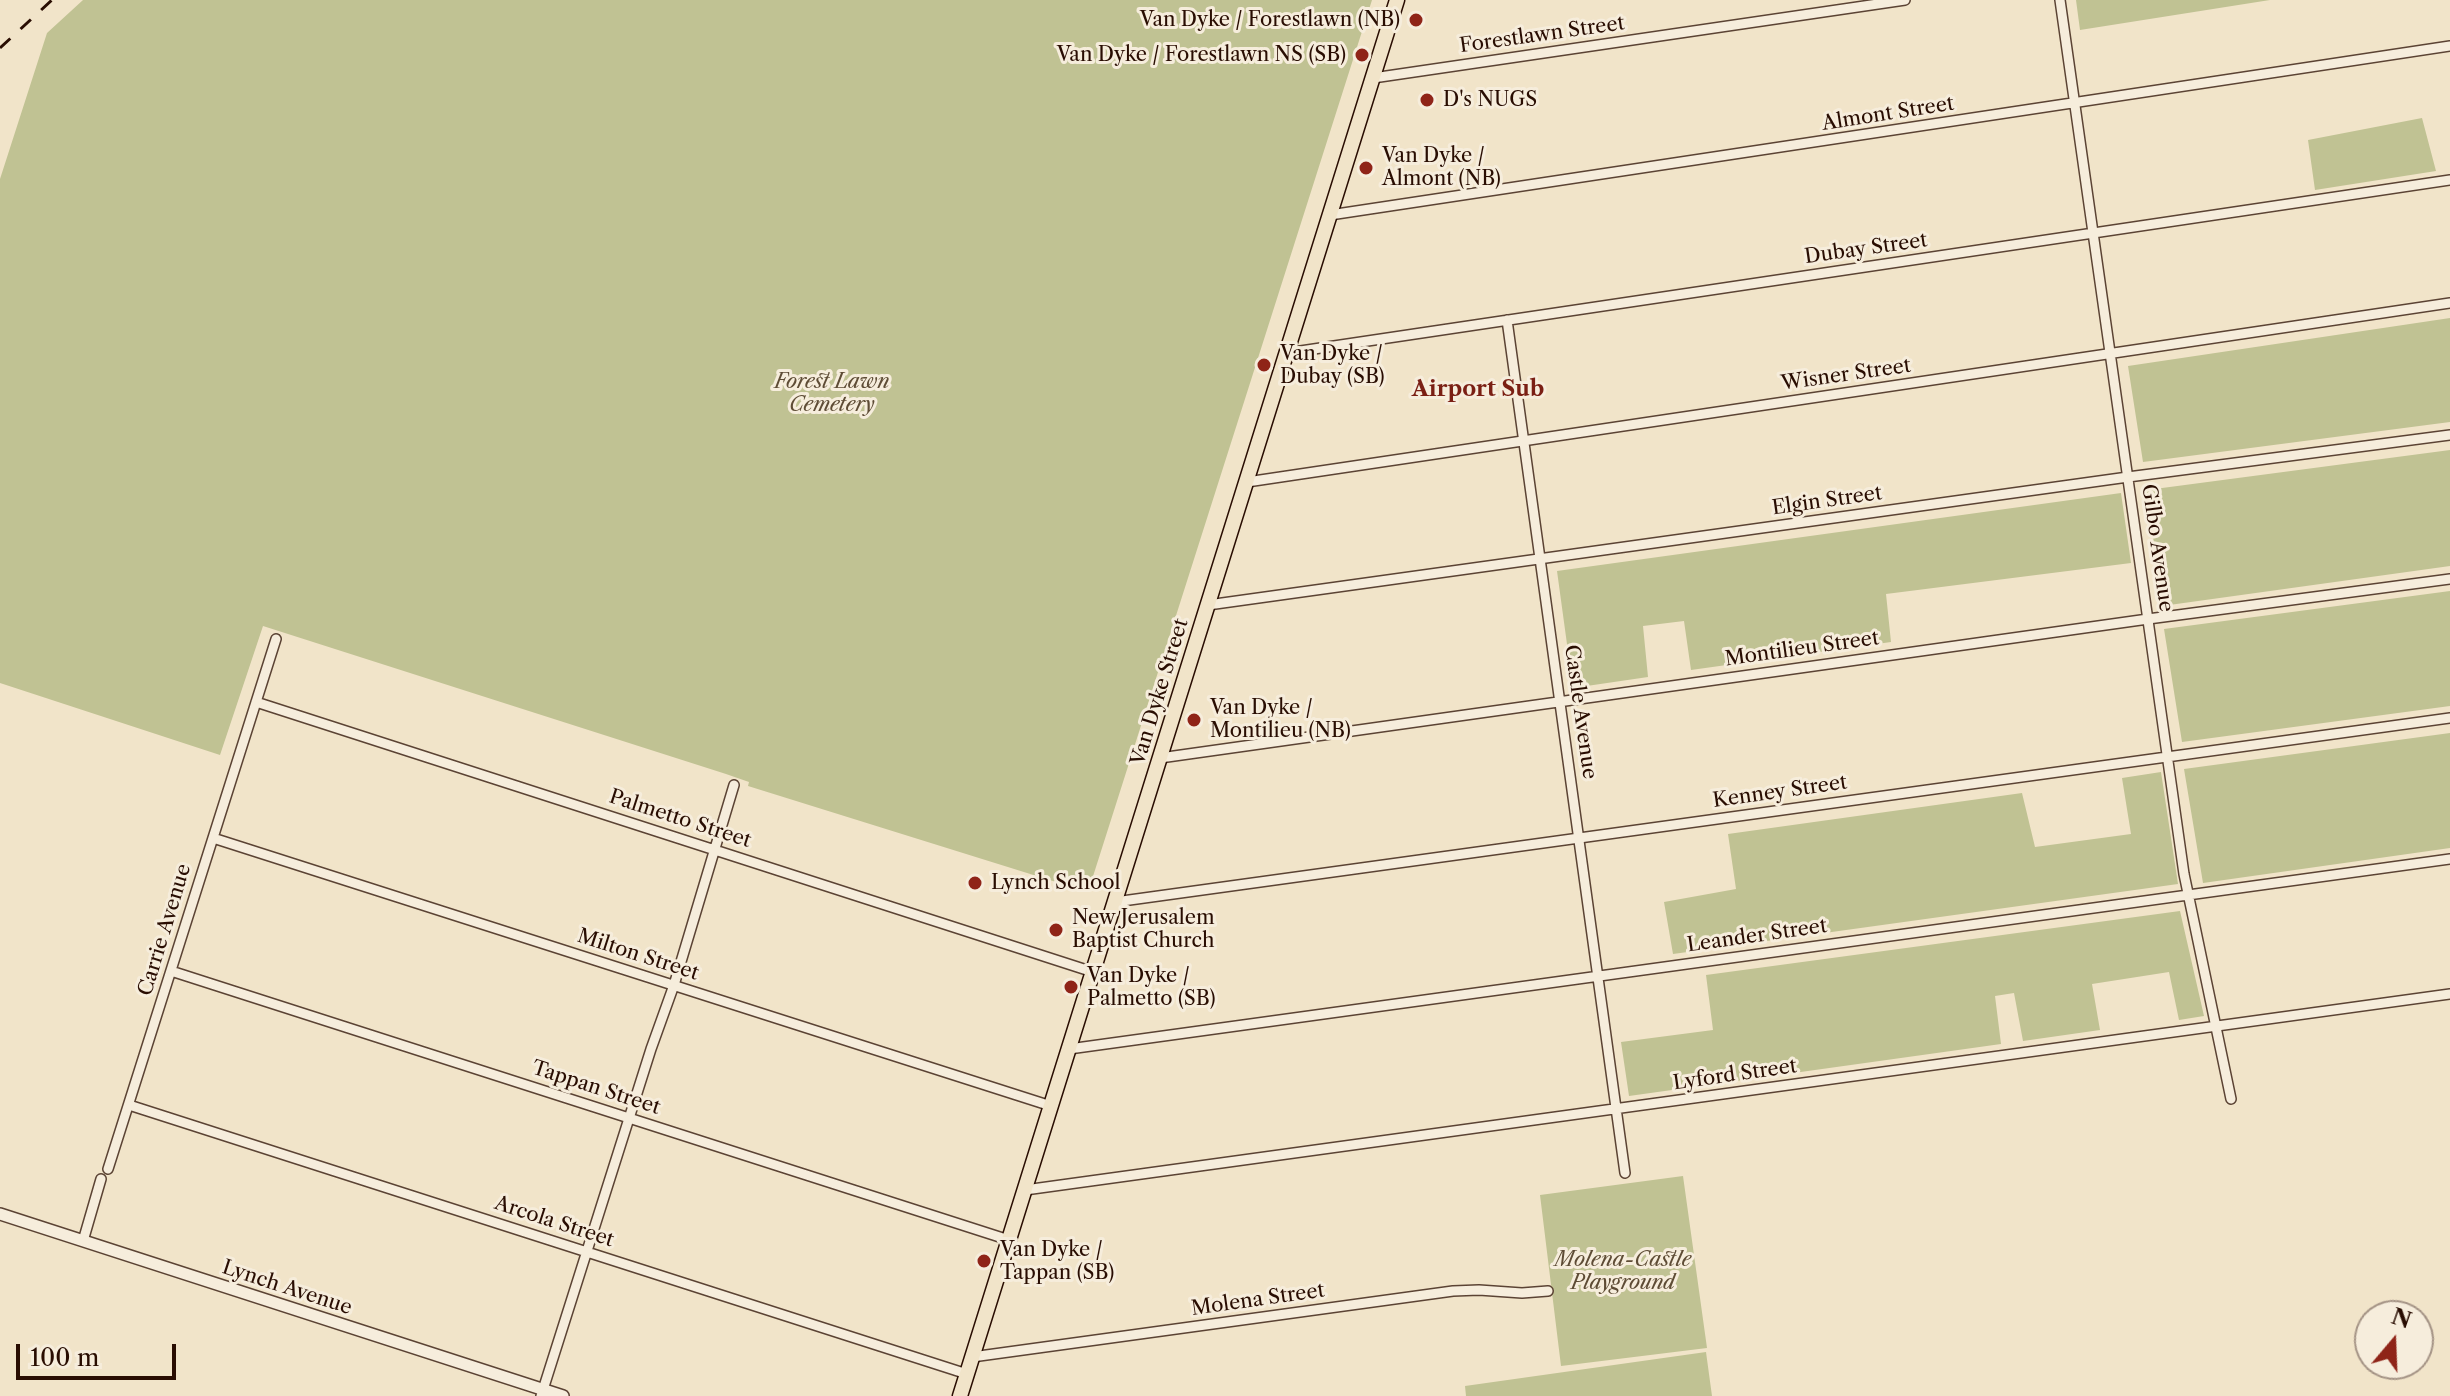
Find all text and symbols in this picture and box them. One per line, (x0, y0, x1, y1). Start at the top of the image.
place label: Van Dyke / Forestlawn (NB) (1140, 8, 1400, 32)
marker: Van Dyke / Forestlawn (NB) (1407, 11, 1425, 29)
street label: Forestlawn Street (1458, 12, 1626, 58)
place label: Van Dyke / Forestlawn NS (SB) (1057, 43, 1346, 67)
marker: Van Dyke / Forestlawn NS (SB) (1353, 46, 1371, 64)
place label: D's NUGS (1443, 88, 1537, 112)
marker: D's NUGS (1418, 91, 1436, 109)
street label: Almont Street (1820, 92, 1956, 136)
place label: Van Dyke / Almont (NB) (1382, 144, 1501, 191)
marker: Van Dyke / Almont (NB) (1357, 159, 1375, 177)
street label: Dubay Street (1803, 229, 1929, 269)
place label: Van Dyke / Dubay (SB) (1280, 342, 1385, 389)
street label: Wisner Street (1780, 354, 1912, 396)
marker: Van Dyke / Dubay (SB) (1255, 356, 1273, 374)
park label: Forest Lawn Cemetery (775, 370, 889, 417)
district label: Airport Sub (1412, 377, 1544, 403)
street label: Elgin Street (1770, 481, 1884, 521)
street label: Gilbo Avenue (2136, 483, 2178, 613)
street label: Van Dyke Street (1126, 616, 1194, 768)
street label: Montilieu Street (1723, 626, 1881, 672)
street label: Castle Avenue (1559, 643, 1601, 781)
place label: Van Dyke / Montilieu (NB) (1210, 696, 1351, 743)
marker: Van Dyke / Montilieu (NB) (1185, 711, 1203, 729)
street label: Kenney Street (1711, 771, 1849, 813)
street label: Palmetto Street (606, 785, 754, 853)
street label: Carrie Avenue (134, 861, 196, 999)
place label: Lynch School (991, 871, 1121, 895)
marker: Lynch School (966, 874, 984, 892)
place label: New Jerusalem Baptist Church (1072, 906, 1215, 953)
street label: Leander Street (1685, 914, 1829, 958)
marker: New Jerusalem Baptist Church (1047, 921, 1065, 939)
street label: Milton Street (574, 924, 702, 986)
place label: Van Dyke / Palmetto (SB) (1087, 964, 1216, 1011)
marker: Van Dyke / Palmetto (SB) (1062, 978, 1080, 996)
street label: Lyford Street (1672, 1054, 1798, 1096)
street label: Tappan Street (529, 1056, 663, 1120)
street label: Arcola Street (491, 1191, 617, 1253)
place label: Van Dyke / Tappan (SB) (1000, 1238, 1114, 1285)
park label: Molena-Castle Playground (1555, 1248, 1691, 1295)
marker: Van Dyke / Tappan (SB) (975, 1252, 993, 1270)
street label: Lynch Avenue (219, 1256, 355, 1320)
street label: Molena Street (1190, 1279, 1326, 1321)
north arrow (2354, 1300, 2434, 1380)
text: N (2388, 1303, 2415, 1335)
scale bar (20, 1328, 180, 1378)
text: 100 m (30, 1343, 99, 1372)

